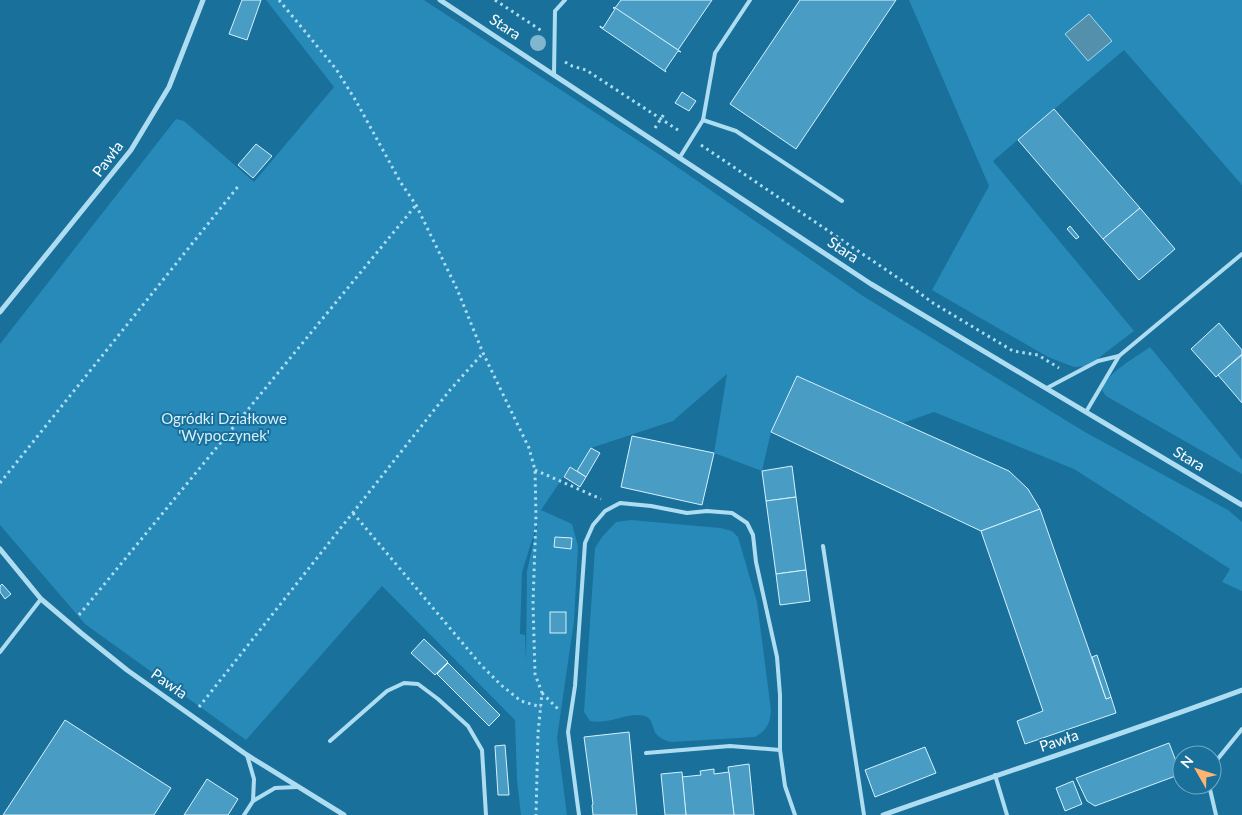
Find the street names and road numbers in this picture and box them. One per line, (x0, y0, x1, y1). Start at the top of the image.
street label: Stara (487, 10, 524, 43)
street label: Pawła (88, 137, 126, 180)
street label: Stara (825, 232, 862, 266)
street label: Stara (1171, 442, 1208, 474)
street label: Pawła (148, 664, 191, 702)
street label: Pawła (1037, 725, 1081, 755)

